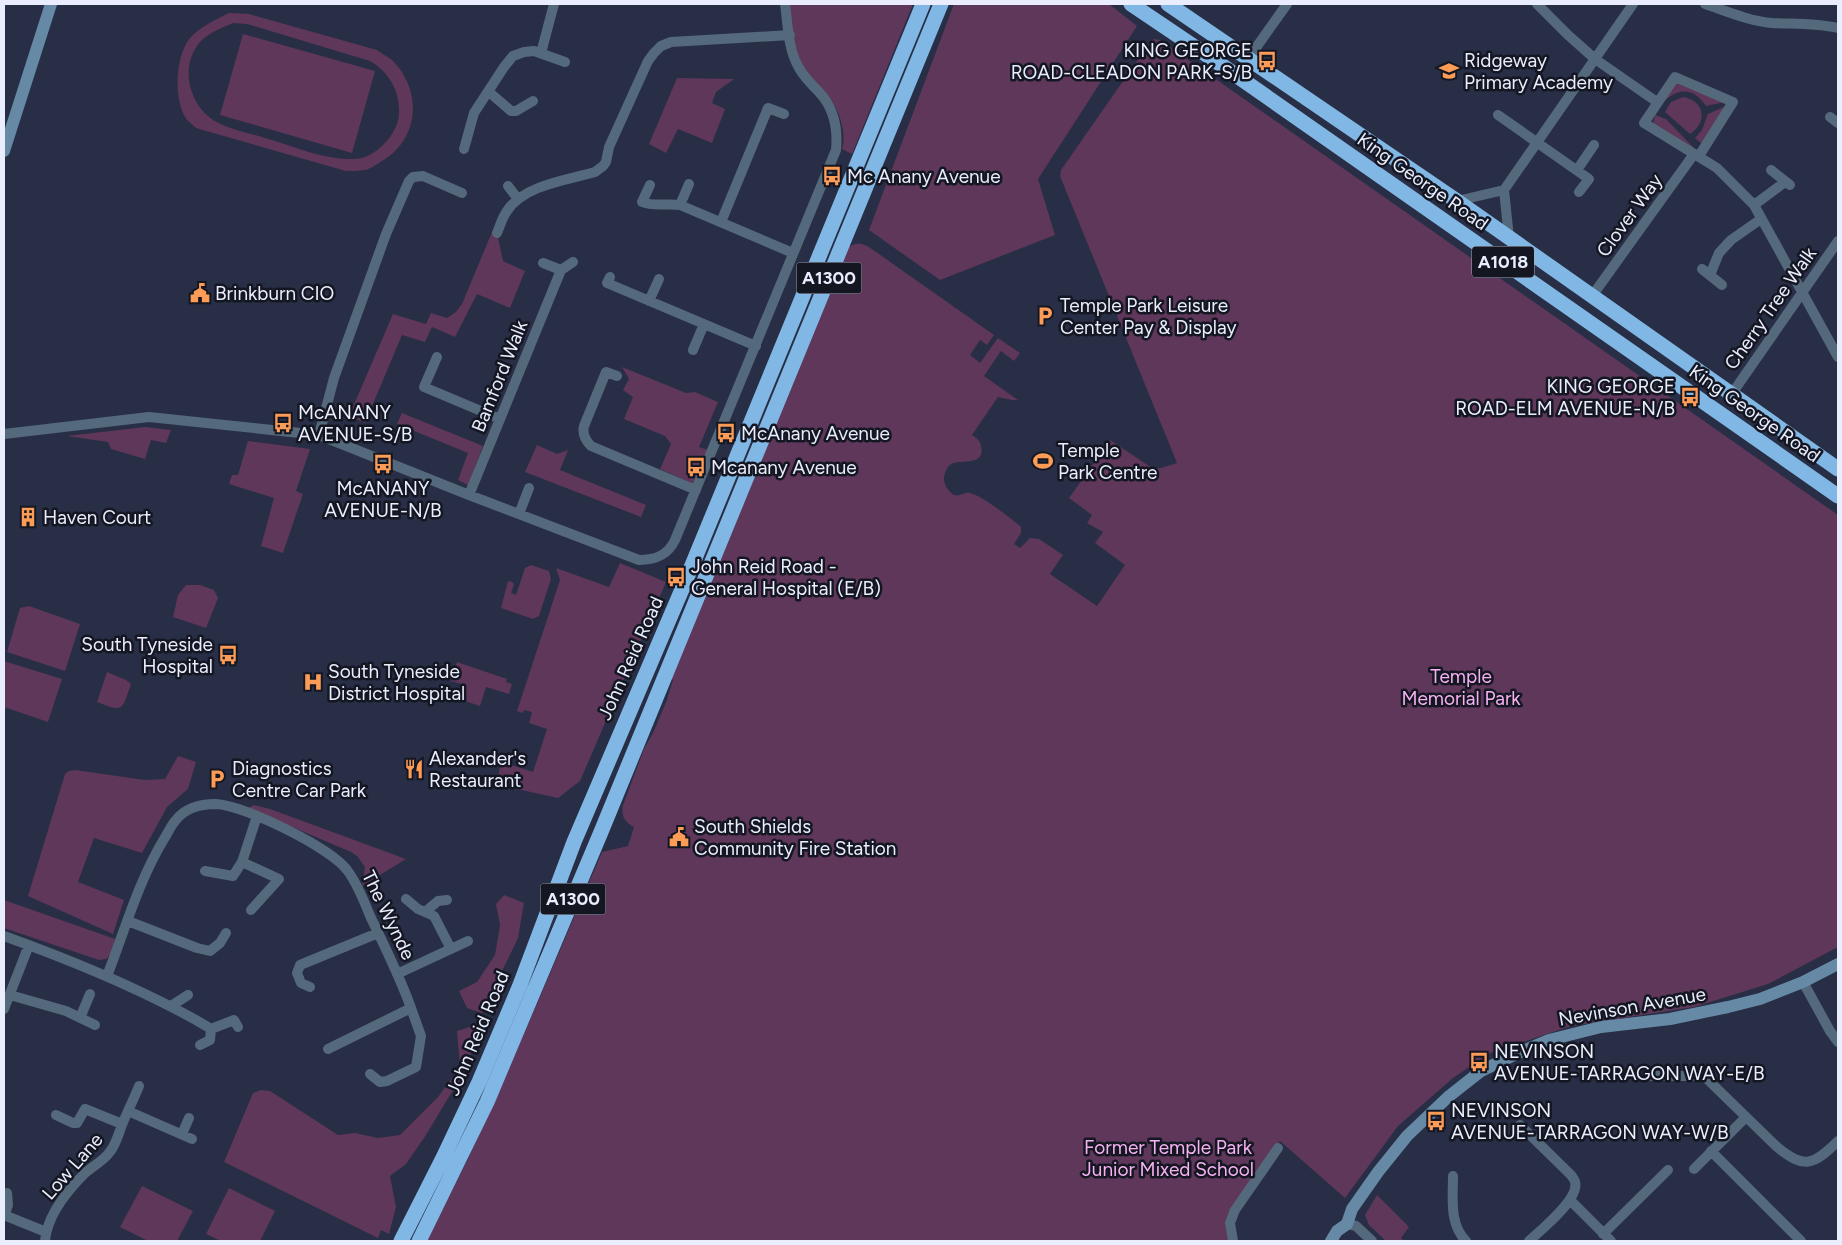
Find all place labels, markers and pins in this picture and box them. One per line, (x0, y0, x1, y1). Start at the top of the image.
place label: KING GEORGE ROAD-CLEADON PARK-S/B (1011, 39, 1252, 84)
place label: Ridgeway Primary Academy (1464, 49, 1613, 94)
bus stop icon: KING GEORGE ROAD-CLEADON PARK-S/B (1256, 50, 1278, 72)
school or university icon: Ridgeway Primary Academy (1438, 60, 1460, 82)
bus stop icon: Mc Anany Avenue (821, 165, 843, 187)
place label: Mc Anany Avenue (847, 165, 1001, 188)
public building icon: Brinkburn CIO (189, 282, 211, 304)
place label: Brinkburn CIO (215, 282, 334, 305)
place label: Temple Park Leisure Center Pay & Display (1060, 294, 1237, 339)
parking icon: Temple Park Leisure Center Pay & Display (1034, 305, 1056, 327)
place label: KING GEORGE ROAD-ELM AVENUE-N/B (1455, 375, 1675, 420)
bus stop icon: KING GEORGE ROAD-ELM AVENUE-N/B (1679, 386, 1701, 408)
place label: McANANY AVENUE-S/B (298, 401, 412, 446)
bus stop icon: McANANY AVENUE-S/B (272, 412, 294, 434)
bus stop icon: McAnany Avenue (715, 422, 737, 444)
place label: McAnany Avenue (741, 422, 890, 445)
place label: Temple Park Centre (1058, 439, 1157, 484)
sports icon: Temple Park Centre (1032, 450, 1054, 472)
bus stop icon: McANANY AVENUE-N/B (372, 453, 394, 475)
bus stop icon: Mcanany Avenue (685, 456, 707, 478)
place label: Mcanany Avenue (711, 456, 857, 479)
place label: McANANY AVENUE-N/B (324, 477, 442, 522)
building icon: Haven Court (17, 506, 39, 528)
place label: Haven Court (43, 506, 151, 529)
place label: John Reid Road - General Hospital (E/B) (691, 555, 881, 600)
bus stop icon: John Reid Road - General Hospital (E/B) (665, 566, 687, 588)
place label: South Tyneside Hospital (81, 633, 213, 678)
bus stop icon: South Tyneside Hospital (217, 644, 239, 666)
place label: South Tyneside District Hospital (328, 660, 465, 705)
hospital icon: South Tyneside District Hospital (302, 671, 324, 693)
place label: Alexander's Restaurant (429, 747, 526, 792)
place label: Diagnostics Centre Car Park (232, 757, 367, 802)
restaurant icon: Alexander's Restaurant (403, 758, 425, 780)
parking icon: Diagnostics Centre Car Park (206, 768, 228, 790)
place label: South Shields Community Fire Station (694, 815, 896, 860)
public building icon: South Shields Community Fire Station (668, 826, 690, 848)
place label: NEVINSON AVENUE-TARRAGON WAY-E/B (1494, 1040, 1765, 1085)
bus stop icon: NEVINSON AVENUE-TARRAGON WAY-E/B (1468, 1051, 1490, 1073)
place label: NEVINSON AVENUE-TARRAGON WAY-W/B (1451, 1099, 1729, 1144)
bus stop icon: NEVINSON AVENUE-TARRAGON WAY-W/B (1425, 1110, 1447, 1132)

